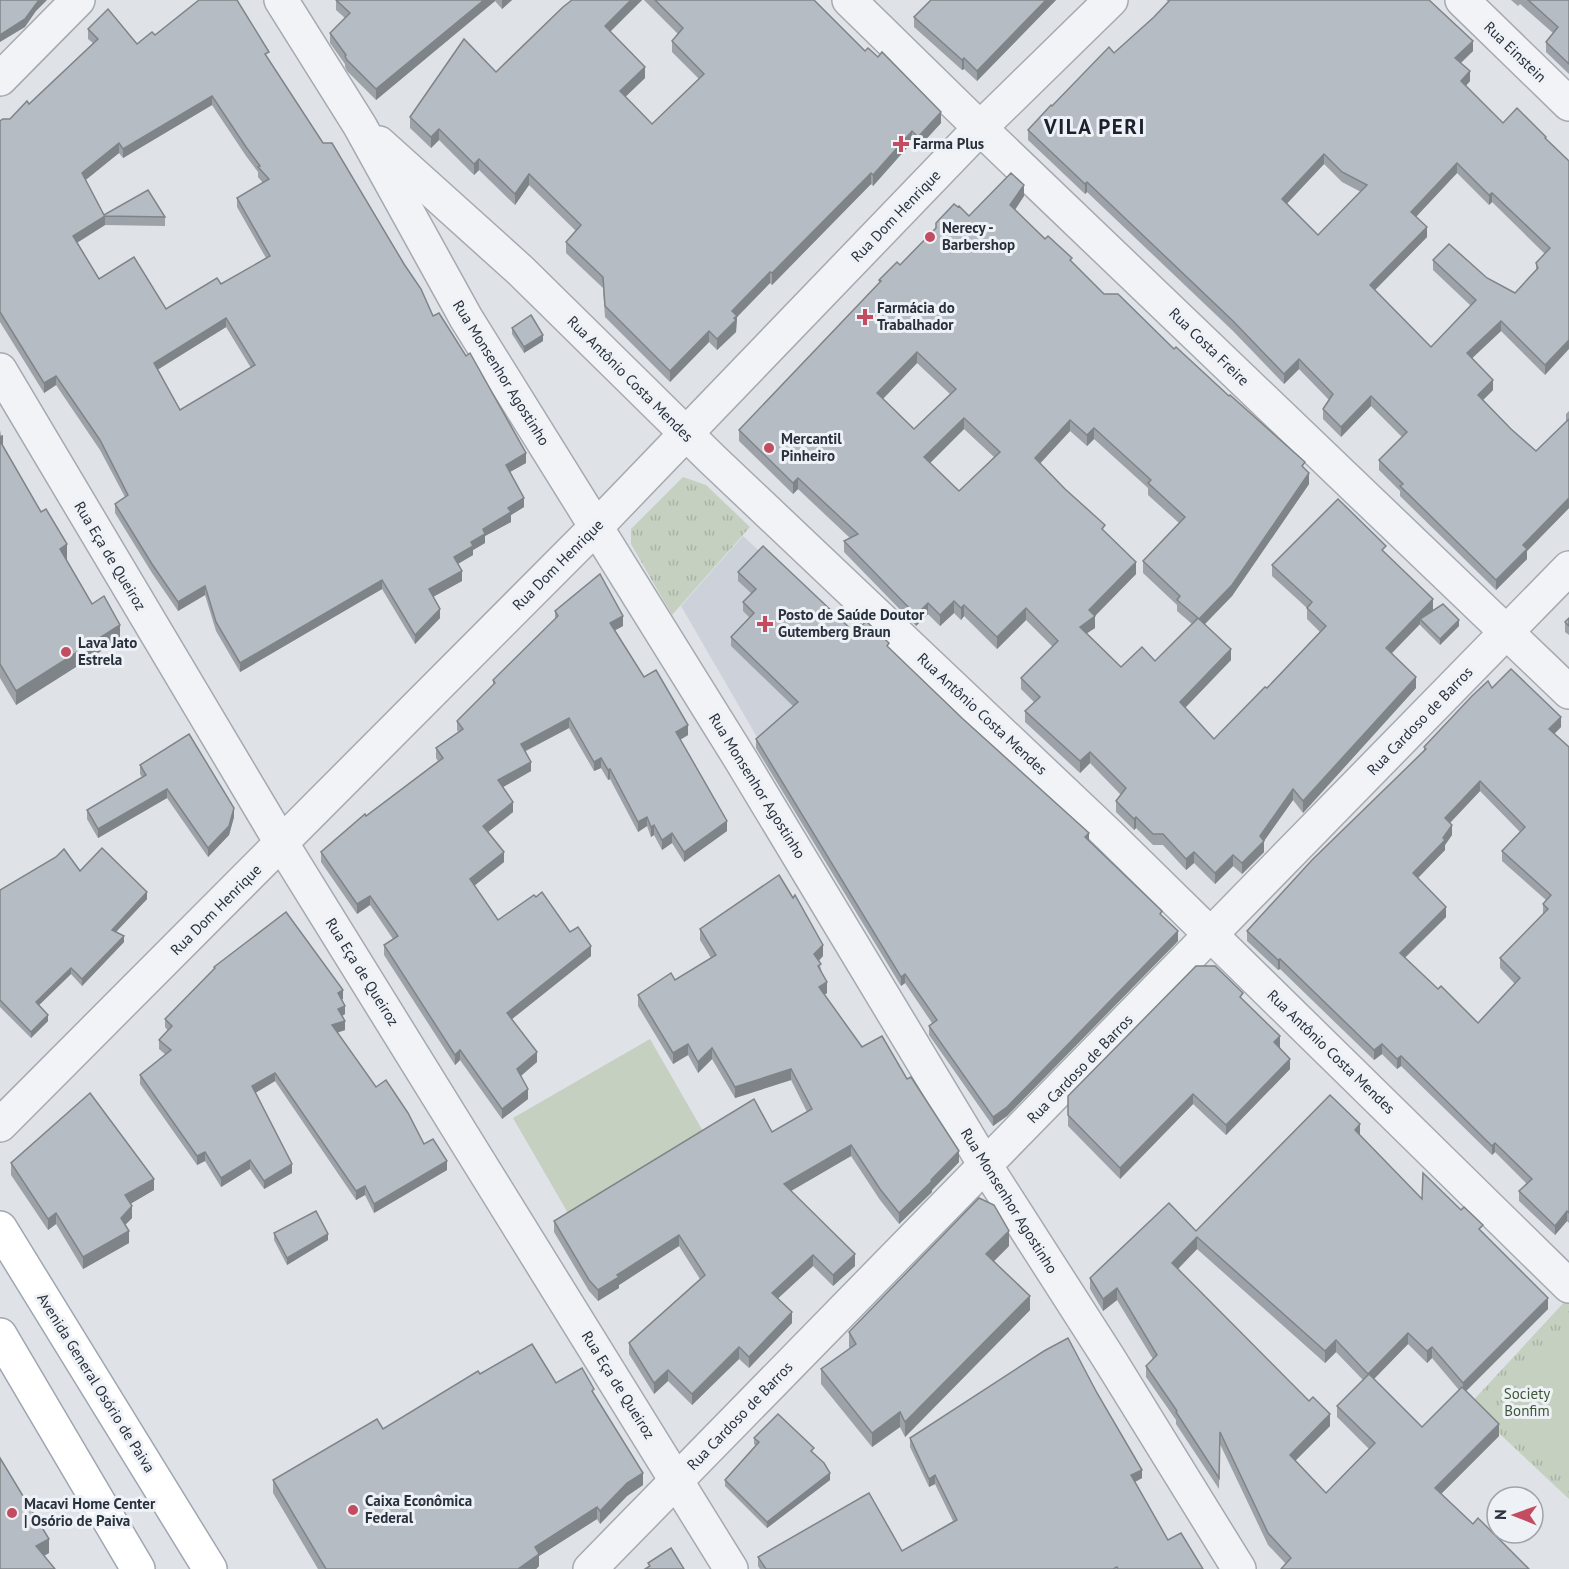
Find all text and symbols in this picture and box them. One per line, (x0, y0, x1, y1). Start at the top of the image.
street label: Rua Einstein (1480, 17, 1551, 86)
district label: VILA PERI (1043, 113, 1146, 140)
place label: Farma Plus (913, 134, 984, 153)
marker: Farma Plus (894, 137, 908, 151)
street label: Rua Dom Henrique (847, 165, 945, 266)
place label: Nerecy - Barbershop (942, 218, 1015, 254)
marker: Nerecy - Barbershop (923, 230, 937, 244)
street label: Rua Monsenhor Agostinho (449, 296, 554, 449)
place label: Farmácia do Trabalhador (877, 298, 955, 334)
street label: Rua Costa Freire (1165, 304, 1254, 390)
marker: Farmácia do Trabalhador (858, 310, 872, 324)
street label: Rua Antônio Costa Mendes (563, 312, 697, 446)
place label: Mercantil Pinheiro (781, 429, 842, 465)
marker: Mercantil Pinheiro (762, 441, 776, 455)
street label: Rua Eça de Queiroz (70, 498, 150, 614)
street label: Rua Dom Henrique (508, 515, 607, 614)
place label: Posto de Saúde Doutor Gutemberg Braun (778, 605, 925, 641)
marker: Posto de Saúde Doutor Gutemberg Braun (756, 615, 774, 633)
place label: Lava Jato Estrela (78, 633, 137, 669)
marker: Lava Jato Estrela (59, 645, 73, 659)
street label: Rua Antônio Costa Mendes (913, 648, 1051, 779)
street label: Rua Cardoso de Barros (1363, 662, 1477, 779)
street label: Rua Monsenhor Agostinho (705, 709, 810, 862)
street label: Rua Dom Henrique (166, 860, 265, 959)
street label: Rua Eça de Queiroz (322, 914, 403, 1029)
street label: Rua Antônio Costa Mendes (1263, 986, 1399, 1118)
street label: Rua Cardoso de Barros (1023, 1010, 1137, 1127)
street label: Rua Monsenhor Agostinho (957, 1124, 1062, 1277)
street label: Avenida General Osório de Paiva (33, 1290, 160, 1476)
street label: Rua Eça de Queiroz (578, 1327, 659, 1442)
street label: Rua Cardoso de Barros (683, 1357, 797, 1474)
park label: Society Bonfim (1504, 1384, 1550, 1420)
north arrow (1485, 1485, 1545, 1545)
place label: Caixa Econômica Federal (365, 1491, 472, 1527)
place label: Macavi Home Center | Osório de Paiva (24, 1494, 156, 1530)
marker: Caixa Econômica Federal (346, 1503, 360, 1517)
marker: Macavi Home Center | Osório de Paiva (5, 1506, 19, 1520)
text: N (1490, 1509, 1510, 1520)

